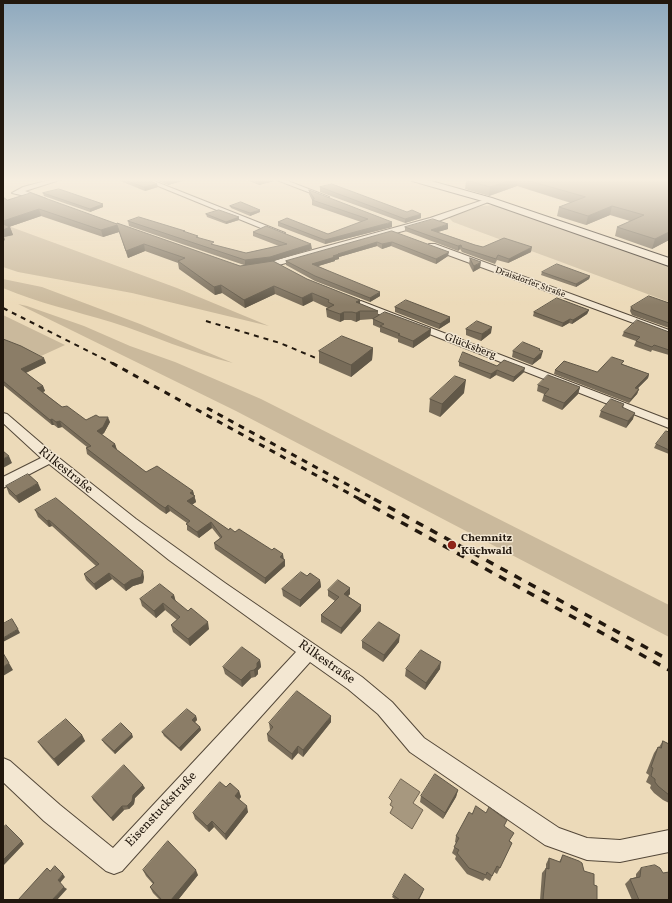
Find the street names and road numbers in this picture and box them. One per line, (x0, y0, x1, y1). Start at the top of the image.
street label: Draisdorfer Straße (493, 265, 567, 301)
street label: Glücksberg (442, 331, 498, 363)
street label: Rilkestraße (35, 444, 95, 498)
street label: Rilkestraße (295, 638, 357, 688)
street label: Eisenstuckstraße (123, 769, 201, 851)

